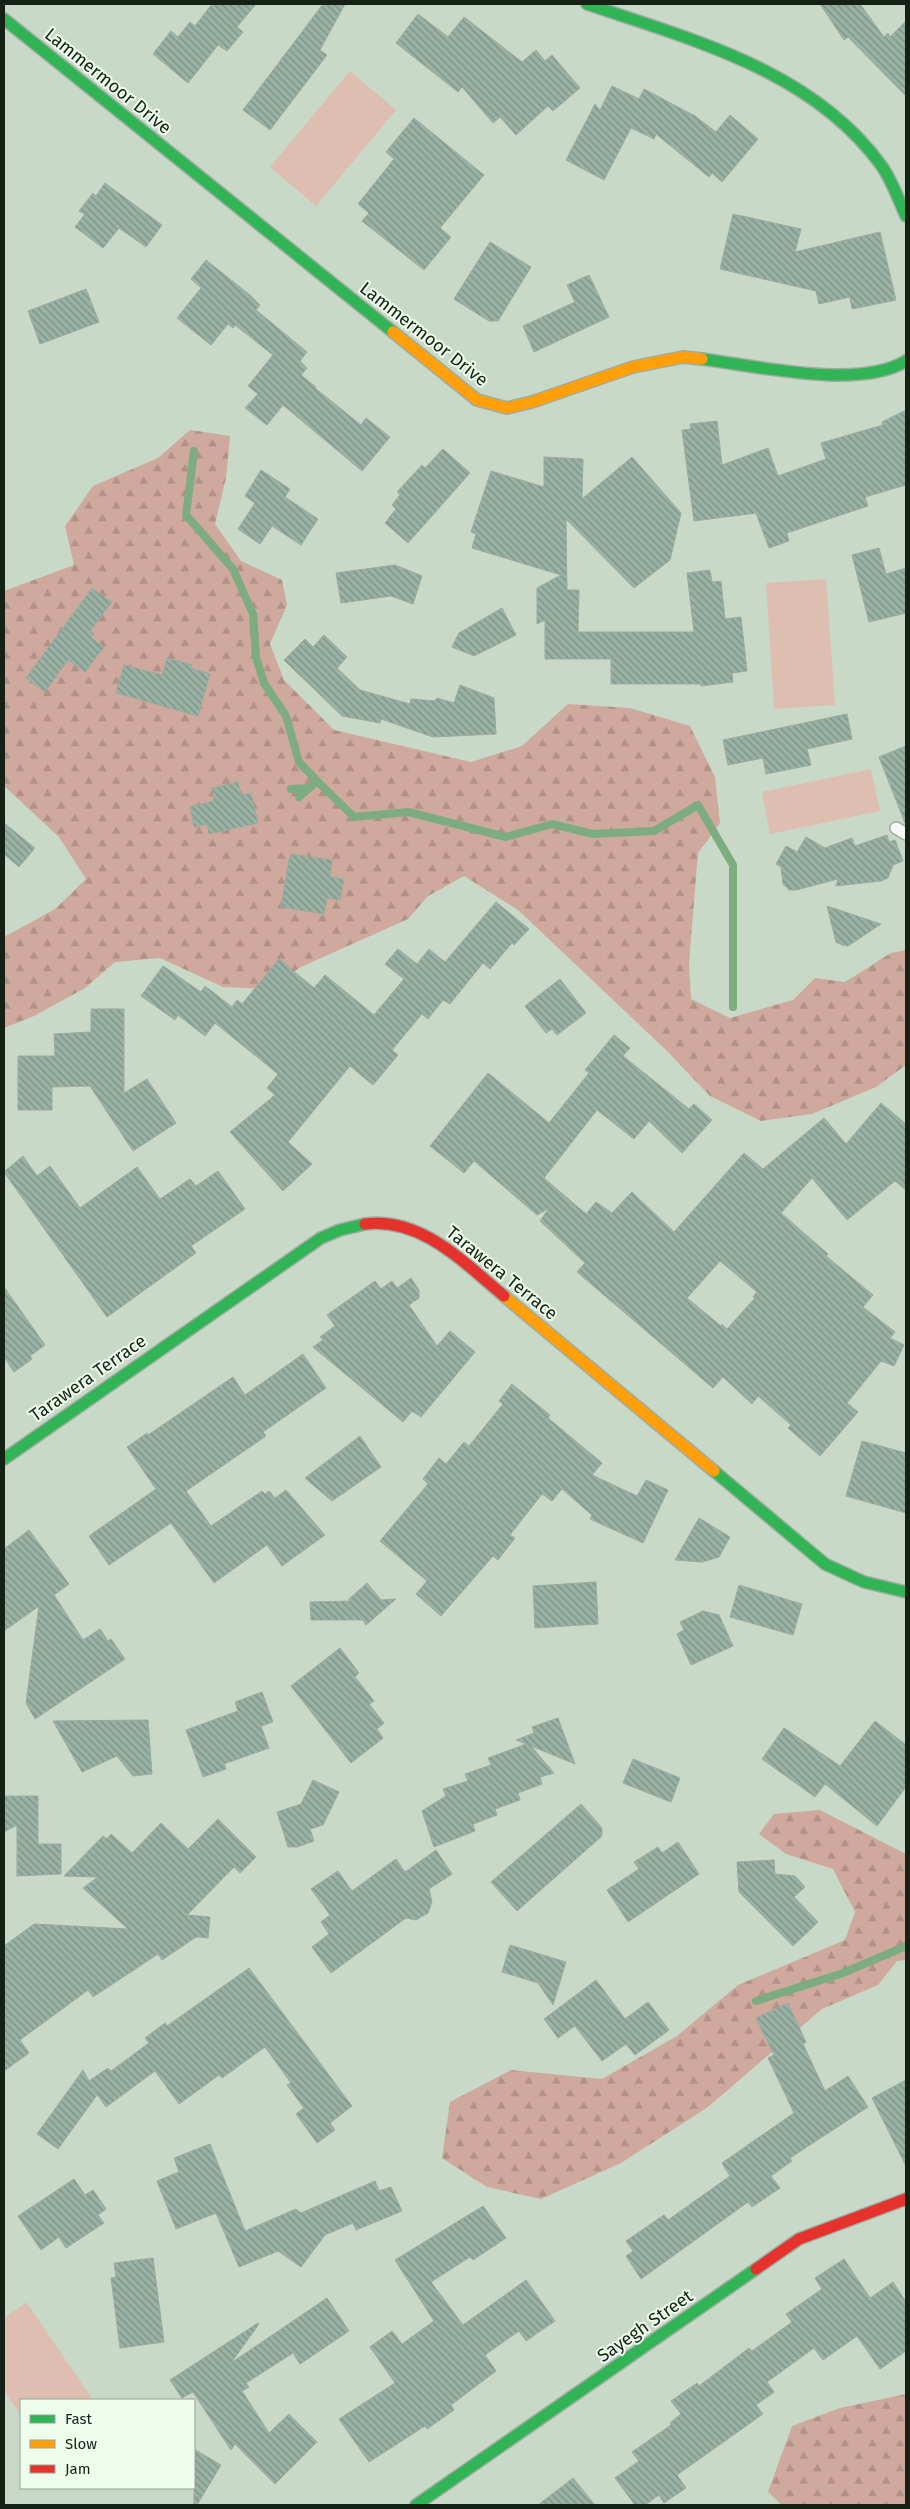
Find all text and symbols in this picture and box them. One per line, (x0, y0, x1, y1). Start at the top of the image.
street label: Lammermoor Drive (40, 23, 176, 139)
street label: Lammermoor Drive (356, 277, 492, 391)
street label: Tarawera Terrace (442, 1221, 562, 1325)
street label: Tarawera Terrace (26, 1330, 150, 1426)
street label: Sayegh Street (593, 2285, 697, 2367)
legend (20, 2399, 195, 2489)
text: Fast (65, 2410, 92, 2428)
text: Slow (65, 2435, 97, 2453)
text: Jam (65, 2460, 91, 2478)

